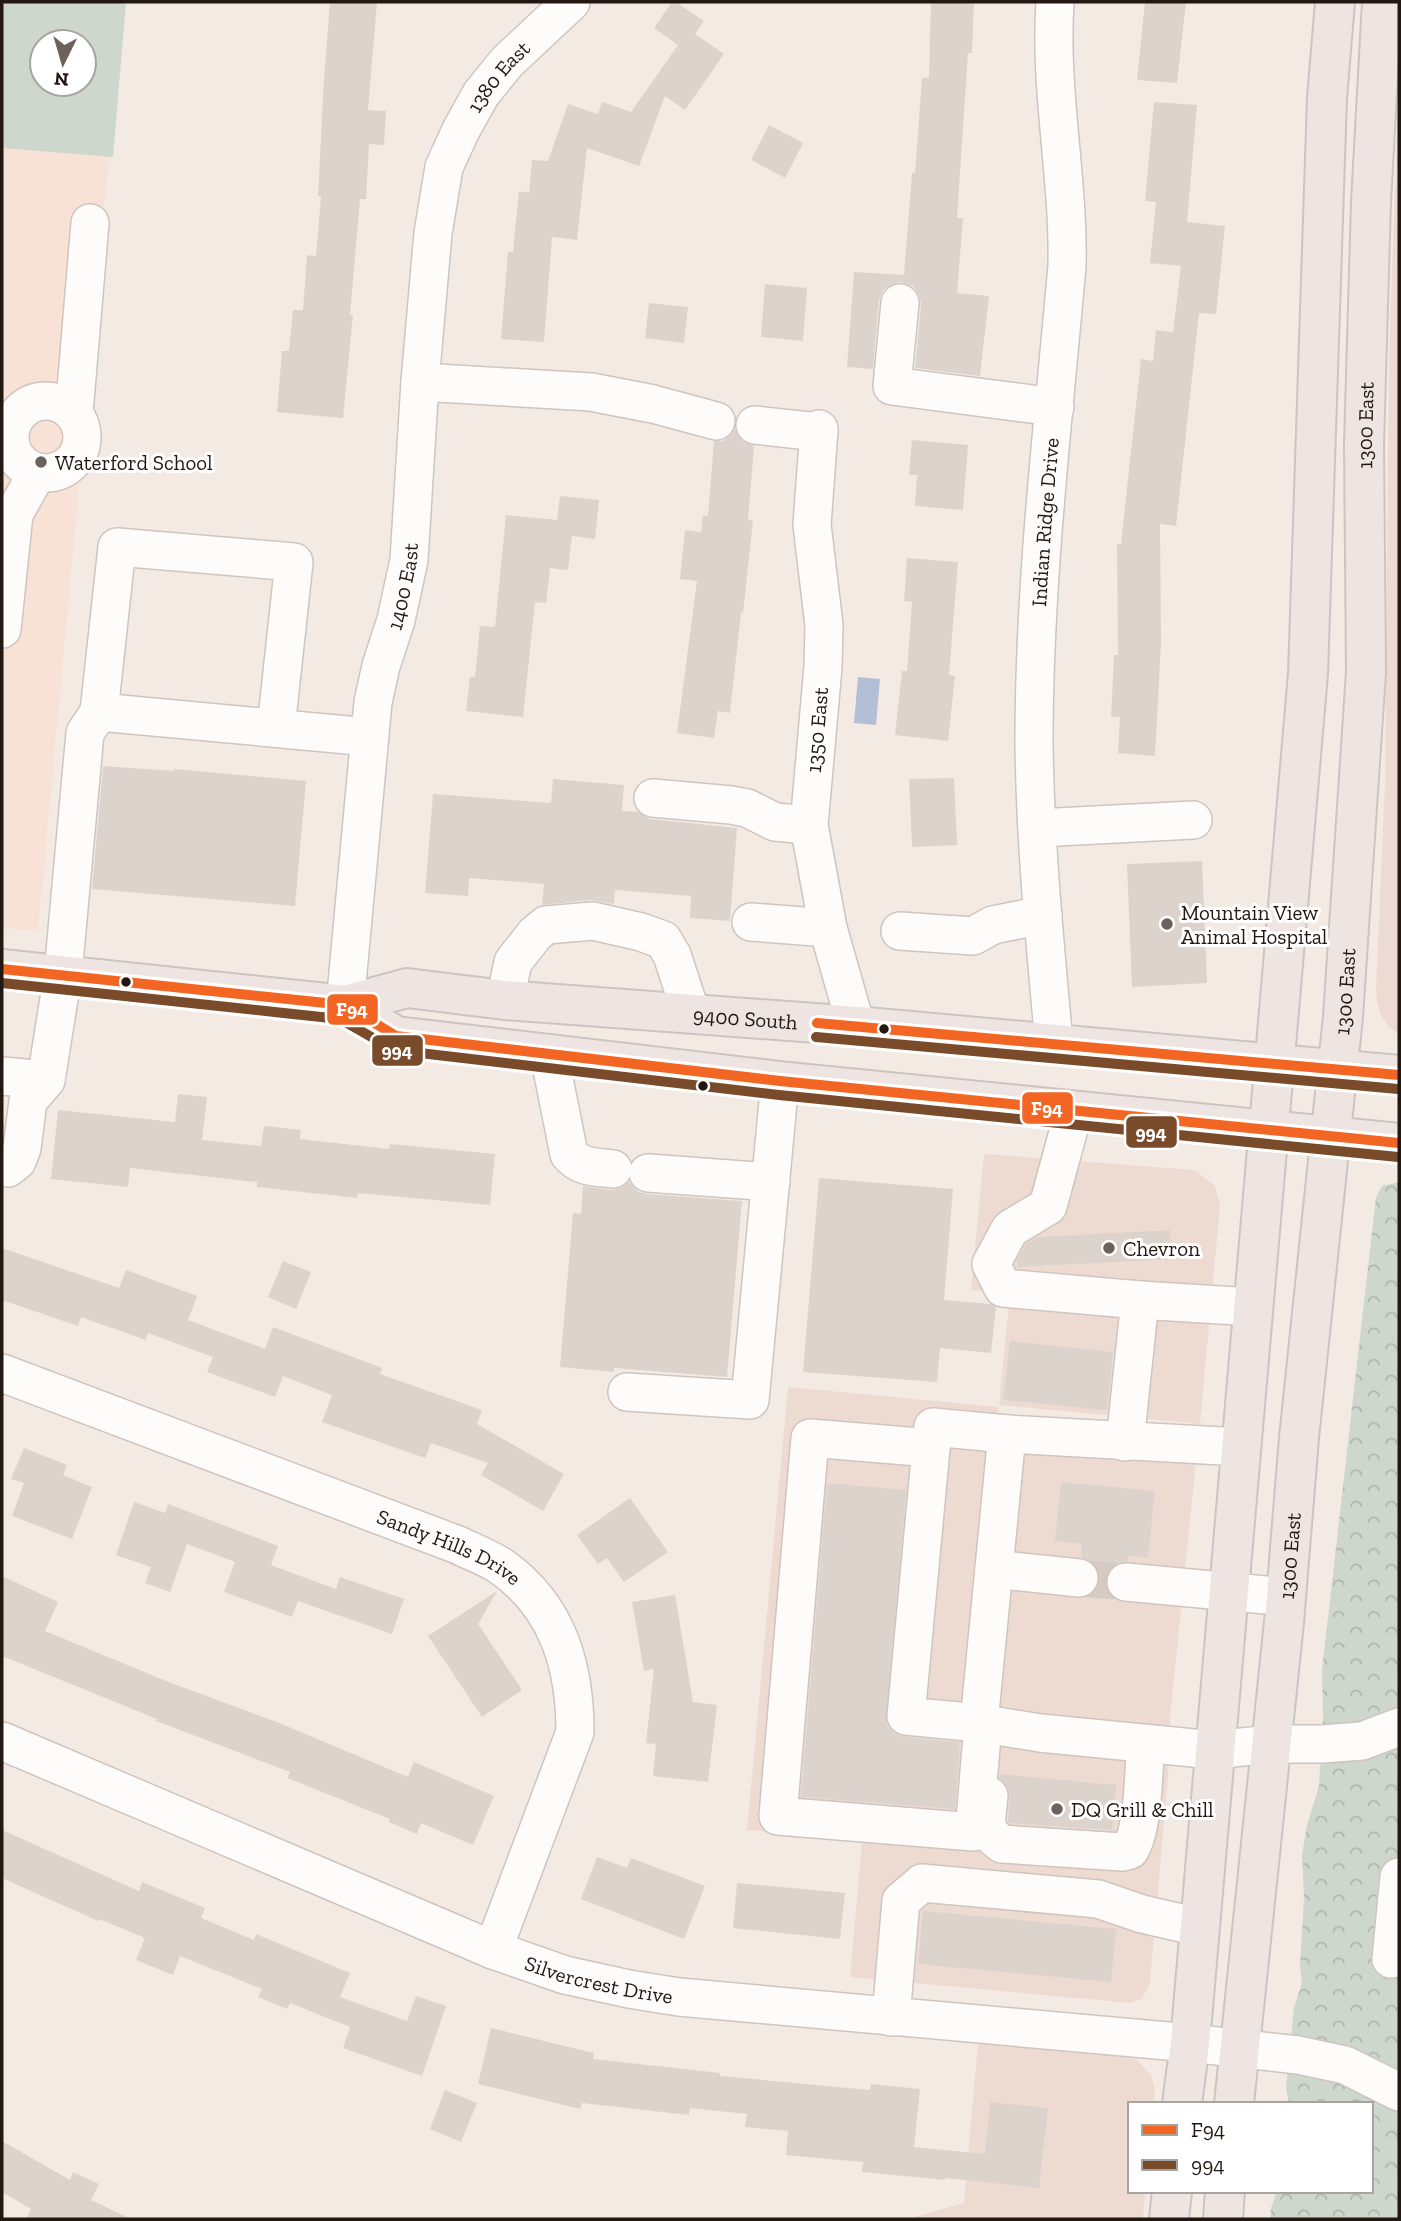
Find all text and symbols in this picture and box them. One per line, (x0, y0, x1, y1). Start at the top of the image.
north arrow (28, 28, 98, 98)
street label: 1380 East (461, 35, 535, 116)
text: N (53, 67, 70, 92)
street label: 1300 East (1351, 381, 1378, 469)
street label: Indian Ridge Drive (1026, 436, 1063, 607)
place label: Waterford School (55, 450, 213, 475)
marker: Waterford School (33, 454, 49, 470)
street label: 1400 East (381, 542, 423, 633)
street label: 1350 East (801, 686, 833, 774)
place label: Mountain View Animal Hospital (1181, 900, 1328, 949)
marker: Mountain View Animal Hospital (1159, 916, 1175, 932)
street label: 1300 East (1329, 947, 1360, 1036)
unlabelled marker (119, 975, 133, 989)
line badge: F94 (326, 993, 379, 1026)
text: F94 (336, 998, 368, 1021)
street label: 9400 South (692, 1001, 799, 1034)
unlabelled marker (877, 1022, 891, 1036)
line badge: 994 (371, 1034, 424, 1067)
text: 994 (381, 1039, 413, 1062)
unlabelled marker (696, 1079, 710, 1093)
line badge: F94 (1021, 1091, 1074, 1125)
text: F94 (1031, 1097, 1063, 1120)
line badge: 994 (1125, 1115, 1178, 1149)
text: 994 (1135, 1121, 1167, 1144)
place label: Chevron (1123, 1236, 1200, 1261)
marker: Chevron (1101, 1240, 1117, 1256)
street label: Sandy Hills Drive (374, 1503, 527, 1590)
street label: 1300 East (1273, 1511, 1305, 1600)
place label: DQ Grill & Chill (1071, 1797, 1214, 1822)
marker: DQ Grill & Chill (1049, 1801, 1065, 1817)
street label: Silvercrest Drive (522, 1950, 675, 2008)
legend (1128, 2102, 1373, 2193)
text: F94 (1191, 2117, 1225, 2142)
text: 994 (1191, 2152, 1225, 2177)

